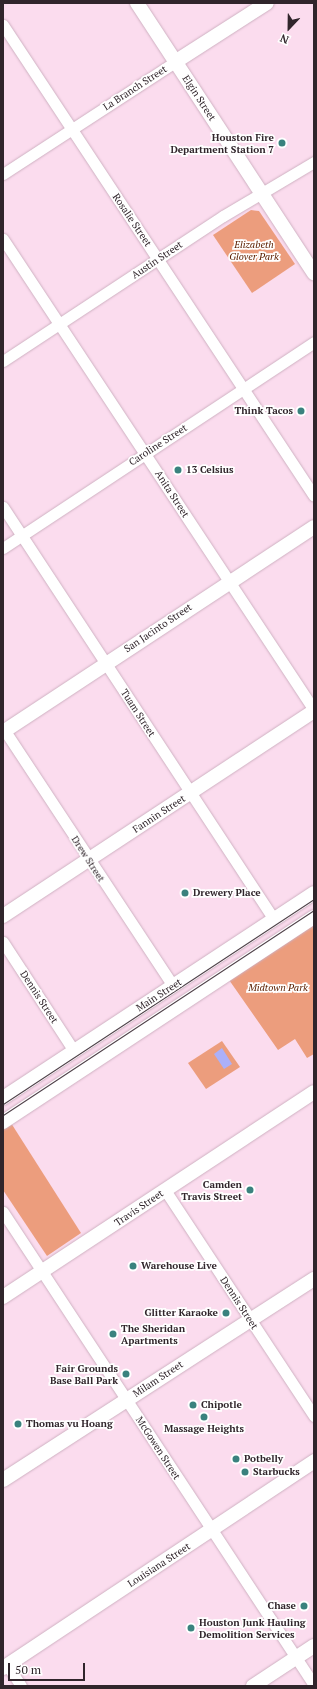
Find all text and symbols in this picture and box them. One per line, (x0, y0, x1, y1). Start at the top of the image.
north arrow (269, 8, 309, 48)
text: N (278, 31, 291, 47)
street label: La Branch Street (101, 63, 169, 113)
street label: Elgin Street (180, 73, 218, 123)
place label: Houston Fire Department Station 7 (170, 131, 274, 154)
marker: Houston Fire Department Station 7 (277, 138, 287, 148)
street label: Rosalie Street (110, 191, 154, 249)
park label: Elizabeth Glover Park (229, 238, 279, 262)
street label: Austin Street (129, 239, 185, 281)
place label: Think Tacos (235, 405, 293, 417)
marker: Think Tacos (296, 406, 306, 416)
street label: Caroline Street (127, 422, 189, 468)
place label: 13 Celsius (186, 464, 234, 476)
marker: 13 Celsius (173, 465, 183, 475)
street label: Anita Street (152, 468, 192, 520)
street label: San Jacinto Street (122, 601, 194, 655)
street label: Tuam Street (118, 687, 158, 739)
street label: Fannin Street (130, 793, 188, 835)
street label: Drew Street (69, 834, 107, 884)
place label: Drewery Place (193, 887, 261, 899)
marker: Drewery Place (180, 888, 190, 898)
street label: Dennis Street (18, 968, 60, 1026)
street label: Main Street (134, 976, 184, 1014)
park label: Midtown Park (248, 982, 308, 994)
place label: Camden Travis Street (181, 1178, 242, 1202)
marker: Camden Travis Street (245, 1185, 255, 1195)
street label: Travis Street (112, 1187, 166, 1229)
place label: Warehouse Live (141, 1260, 217, 1272)
marker: Warehouse Live (128, 1261, 138, 1271)
street label: Dennis Street (218, 1274, 260, 1332)
place label: Glitter Karaoke (144, 1307, 218, 1319)
marker: Glitter Karaoke (221, 1308, 231, 1318)
place label: The Sheridan Apartments (121, 1322, 185, 1346)
marker: The Sheridan Apartments (108, 1329, 118, 1339)
street label: Milam Street (131, 1358, 185, 1400)
place label: Fair Grounds Base Ball Park (50, 1362, 118, 1386)
marker: Fair Grounds Base Ball Park (121, 1369, 131, 1379)
place label: Chipotle (201, 1399, 242, 1411)
marker: Chipotle (188, 1400, 198, 1410)
marker: Massage Heights (199, 1412, 209, 1422)
street label: McGowen Street (133, 1414, 183, 1482)
place label: Thomas vu Hoang (26, 1418, 113, 1430)
marker: Thomas vu Hoang (13, 1419, 23, 1429)
place label: Massage Heights (164, 1423, 244, 1435)
place label: Potbelly (244, 1453, 283, 1465)
marker: Potbelly (231, 1454, 241, 1464)
place label: Starbucks (253, 1466, 300, 1478)
marker: Starbucks (240, 1467, 250, 1477)
street label: Louisiana Street (125, 1540, 193, 1590)
place label: Chase (268, 1600, 296, 1612)
marker: Chase (299, 1601, 309, 1611)
place label: Houston Junk Hauling Demolition Services (199, 1616, 305, 1640)
marker: Houston Junk Hauling Demolition Services (186, 1623, 196, 1633)
scale bar (10, 1655, 87, 1681)
text: 50 m (15, 1662, 41, 1677)

